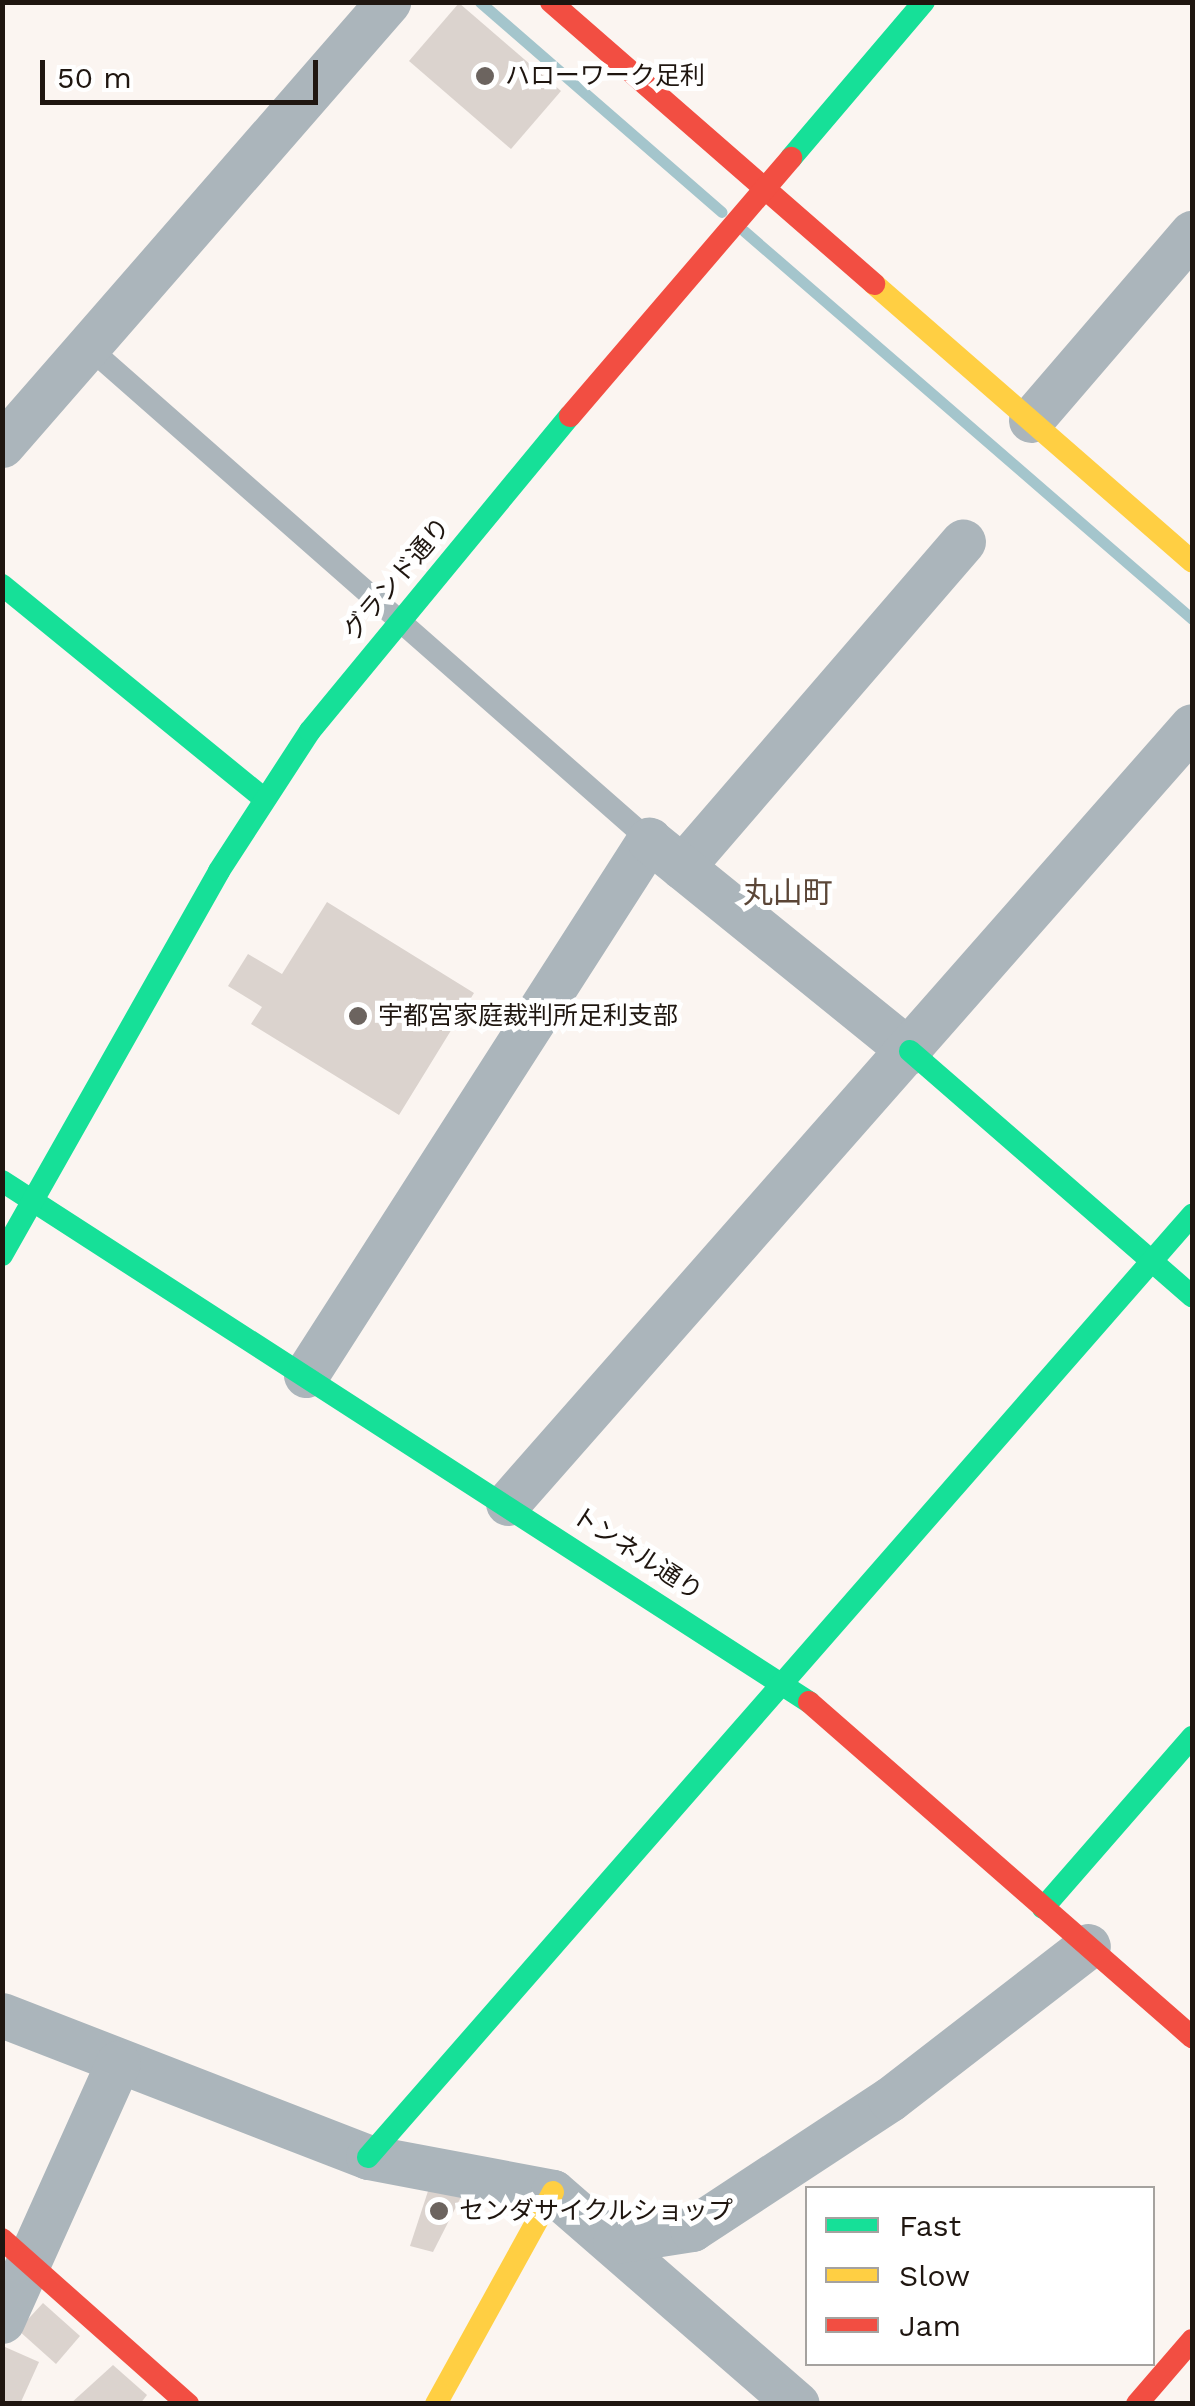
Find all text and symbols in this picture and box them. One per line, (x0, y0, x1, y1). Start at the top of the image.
scale bar (45, 40, 322, 102)
text: 50 m (57, 60, 132, 95)
place label: ハローワーク足利 (505, 61, 705, 91)
marker: ハローワーク足利 (474, 65, 496, 87)
street label: グランド通り (337, 512, 457, 646)
district label: 丸山町 (743, 875, 833, 911)
place label: 宇都宮家庭裁判所足利支部 (378, 1001, 678, 1031)
marker: 宇都宮家庭裁判所足利支部 (347, 1005, 369, 1027)
street label: トンネル通り (566, 1501, 708, 1607)
legend (805, 2186, 1155, 2366)
place label: センダサイクルショップ (459, 2196, 734, 2226)
marker: センダサイクルショップ (428, 2200, 450, 2222)
text: Fast (899, 2208, 961, 2243)
text: Slow (899, 2258, 970, 2293)
text: Jam (899, 2308, 961, 2343)

